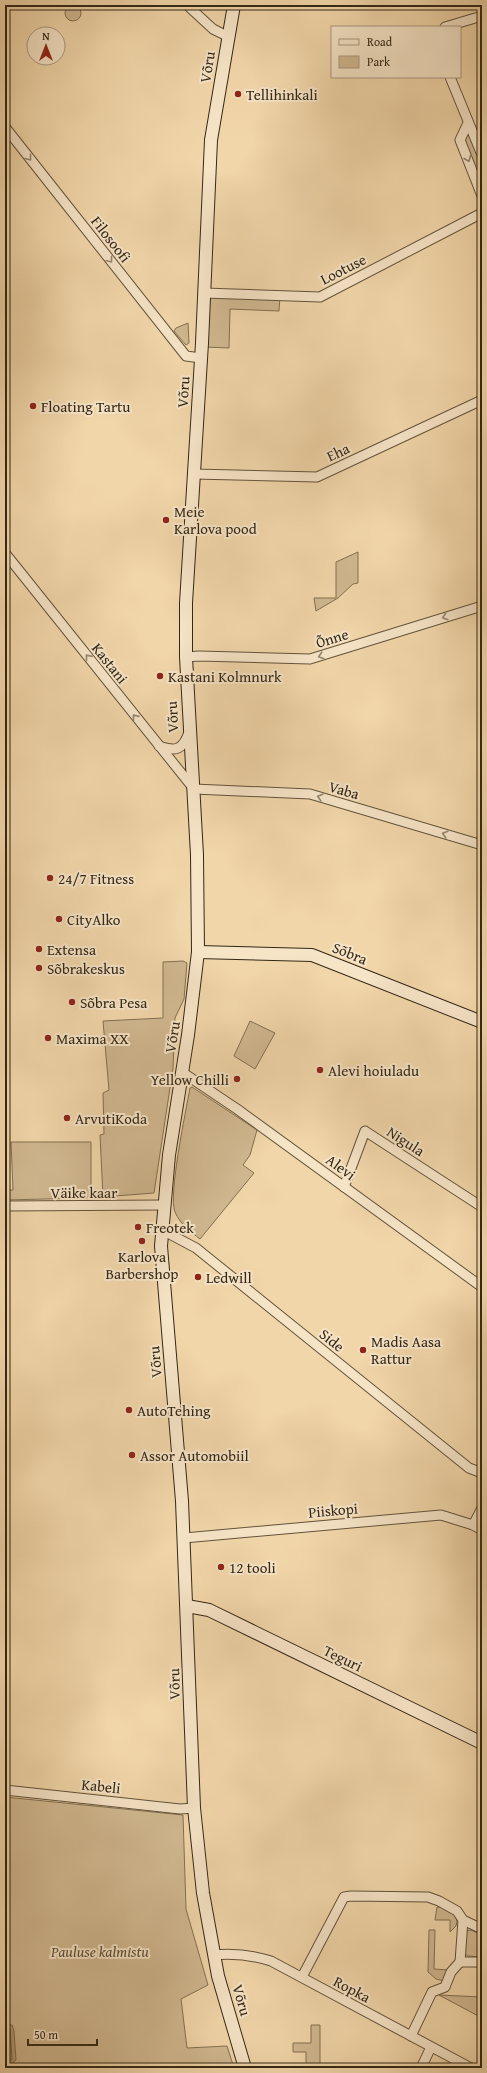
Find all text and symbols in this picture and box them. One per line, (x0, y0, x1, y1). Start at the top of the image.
north arrow (26, 26, 66, 66)
legend (331, 26, 461, 78)
text: N (42, 28, 50, 44)
text: Road (367, 33, 393, 50)
street label: Võru (194, 49, 220, 84)
text: Park (367, 53, 391, 70)
place label: Tellihinkali (246, 84, 318, 105)
marker: Tellihinkali (233, 89, 243, 99)
one-way arrow (24, 153, 31, 160)
one-way arrow (463, 156, 471, 163)
street label: Filosoofi (86, 211, 136, 267)
street label: Lootuse (316, 249, 370, 289)
one-way arrow (105, 255, 112, 262)
street label: Võru (171, 375, 195, 409)
place label: Floating Tartu (41, 396, 131, 417)
marker: Floating Tartu (28, 401, 38, 411)
street label: Eha (323, 438, 353, 466)
place label: Meie Karlova pood (174, 501, 257, 539)
marker: Meie Karlova pood (161, 515, 171, 525)
one-way arrow (441, 613, 448, 621)
street label: Õnne (313, 623, 351, 653)
street label: Kastani (87, 638, 133, 688)
one-way arrow (317, 651, 324, 660)
one-way arrow (85, 654, 92, 661)
place label: Kastani Kolmnurk (168, 666, 282, 687)
marker: Kastani Kolmnurk (155, 671, 165, 681)
street label: Võru (161, 700, 183, 733)
one-way arrow (133, 714, 140, 721)
street label: Vaba (326, 776, 362, 804)
one-way arrow (317, 793, 324, 802)
one-way arrow (441, 830, 448, 839)
place label: 24/7 Fitness (58, 868, 134, 889)
marker: 24/7 Fitness (45, 873, 55, 883)
place label: CityAlko (67, 909, 121, 930)
marker: CityAlko (54, 914, 64, 924)
street label: Sõbra (329, 937, 371, 969)
place label: Extensa (47, 939, 96, 960)
marker: Extensa (34, 944, 44, 954)
place label: Sõbrakeskus (47, 958, 125, 979)
marker: Sõbrakeskus (34, 963, 44, 973)
place label: Sõbra Pesa (80, 992, 147, 1013)
marker: Sõbra Pesa (67, 997, 77, 1007)
street label: Võru (159, 1019, 185, 1054)
place label: Maxima XX (56, 1028, 129, 1049)
marker: Maxima XX (43, 1033, 53, 1043)
place label: Alevi hoiuladu (328, 1060, 420, 1081)
marker: Alevi hoiuladu (315, 1065, 325, 1075)
place label: Yellow Chilli (151, 1069, 229, 1090)
marker: Yellow Chilli (232, 1074, 242, 1084)
place label: ArvutiKoda (75, 1108, 147, 1129)
marker: ArvutiKoda (62, 1113, 72, 1123)
street label: Nigula (383, 1121, 429, 1161)
street label: Alevi (322, 1149, 360, 1185)
street label: Väike kaar (51, 1182, 117, 1203)
place label: Freotek (146, 1217, 194, 1238)
marker: Freotek (133, 1222, 143, 1232)
marker: Karlova Barbershop (137, 1236, 147, 1246)
place label: Karlova Barbershop (106, 1246, 178, 1284)
place label: Ledwill (206, 1267, 252, 1288)
marker: Ledwill (193, 1272, 203, 1282)
street label: Side (315, 1323, 349, 1357)
place label: Madis Aasa Rattur (371, 1331, 441, 1369)
street label: Võru (143, 1344, 167, 1379)
marker: Madis Aasa Rattur (358, 1345, 368, 1355)
place label: AutoTehing (137, 1400, 211, 1421)
marker: AutoTehing (124, 1405, 134, 1415)
place label: Assor Automobiil (140, 1445, 249, 1466)
marker: Assor Automobiil (127, 1450, 137, 1460)
street label: Piiskopi (307, 1497, 359, 1523)
place label: 12 tooli (229, 1557, 276, 1578)
marker: 12 tooli (216, 1562, 226, 1572)
street label: Teguri (320, 1640, 366, 1676)
street label: Võru (163, 1667, 185, 1700)
street label: Kabeli (80, 1774, 122, 1798)
park label: Pauluse kalmistu (50, 1941, 149, 1962)
street label: Ropka (330, 1971, 374, 2007)
street label: Võru (228, 1982, 257, 2019)
scale bar (28, 2021, 97, 2047)
text: 50 m (34, 2026, 58, 2043)

